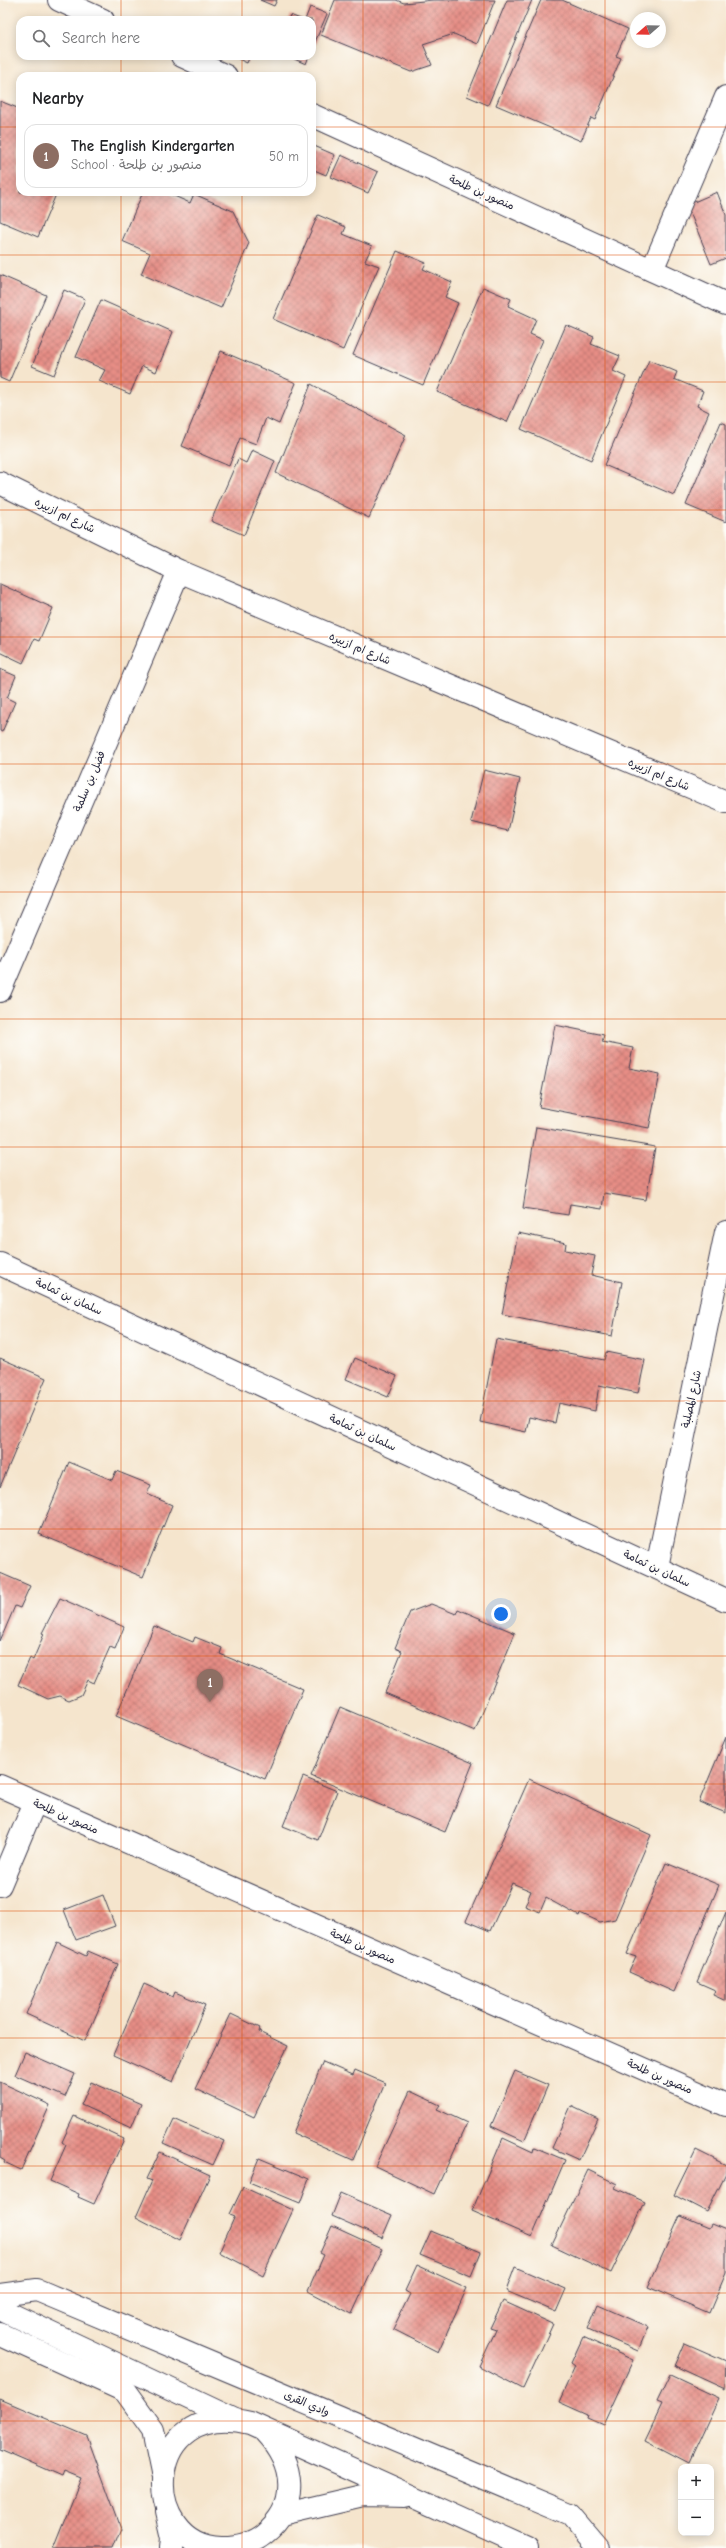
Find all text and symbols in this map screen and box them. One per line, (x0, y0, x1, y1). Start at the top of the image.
north arrow (630, 12, 666, 48)
search box (16, 16, 316, 60)
icon: search (30, 27, 52, 49)
text: Search here (62, 29, 140, 47)
text: Nearby (32, 89, 83, 108)
text: The English Kindergarten (71, 137, 235, 155)
text: 1 (43, 149, 49, 164)
text: 50 m (269, 149, 299, 164)
text: School · منصور بن طلحة (71, 157, 202, 172)
street label: منصور بن طلحة (447, 172, 516, 214)
street label: شارع ام ازبيره (32, 495, 97, 537)
street label: شارع ام ازبيره (326, 630, 393, 669)
street label: فضل بن سلمة (71, 749, 109, 814)
street label: شارع ام ازبيره (625, 756, 692, 795)
street label: سلمان بن ثمامة (33, 1275, 104, 1319)
street label: شارع المصلبة (679, 1369, 706, 1430)
street label: سلمان بن ثمامة (327, 1411, 398, 1455)
street label: سلمان بن ثمامة (621, 1547, 692, 1591)
your location (491, 1604, 511, 1624)
pin: 1 (197, 1669, 223, 1702)
street label: منصور بن طلحة (31, 1796, 100, 1838)
street label: منصور بن طلحة (328, 1926, 397, 1968)
street label: منصور بن طلحة (625, 2056, 694, 2098)
street label: وادي القرى (281, 2388, 331, 2421)
map controls (678, 2464, 714, 2536)
button: + (678, 2464, 714, 2500)
button: − (678, 2500, 714, 2536)

